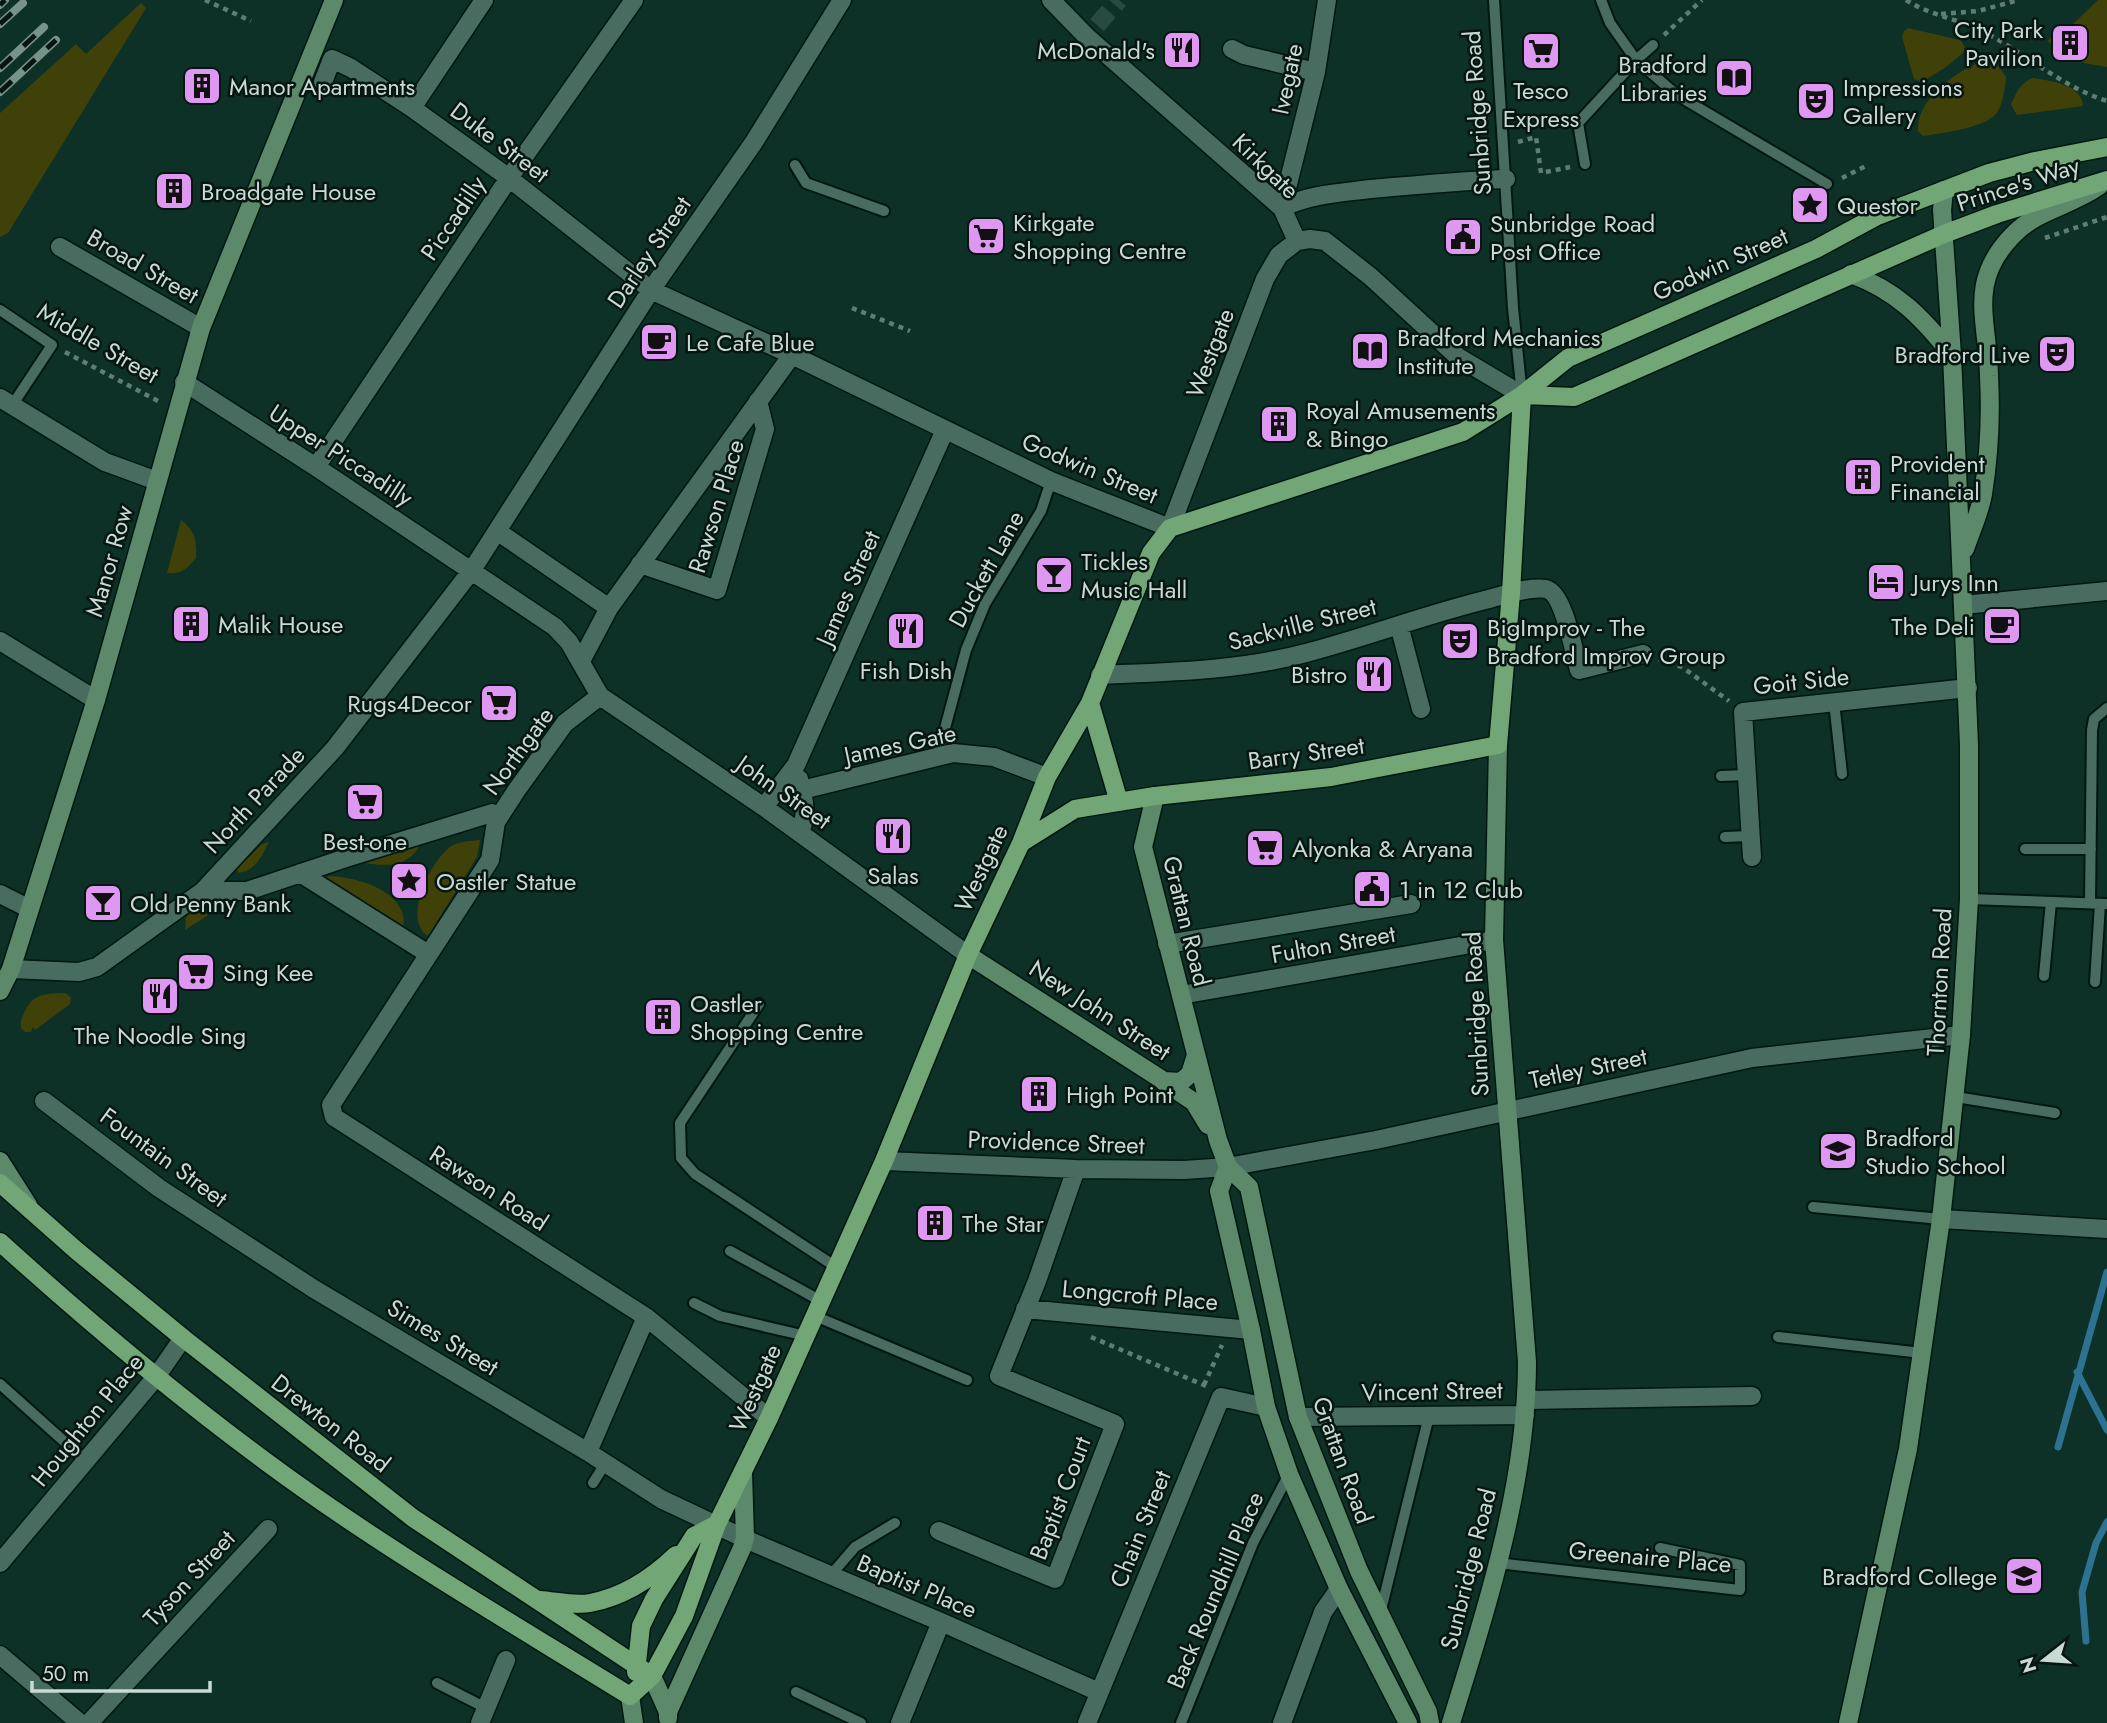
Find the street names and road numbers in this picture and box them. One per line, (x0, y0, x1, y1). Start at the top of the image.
street label: Sunbridge Road (1454, 29, 1500, 197)
street label: Ivegate (1262, 40, 1312, 118)
street label: Duke Street (443, 93, 557, 191)
street label: Kirkgate (1225, 125, 1307, 207)
street label: Prince's Way (1952, 148, 2084, 220)
street label: Piccadilly (412, 168, 494, 267)
street label: Darley Street (599, 189, 700, 315)
street label: Godwin Street (1647, 218, 1794, 309)
street label: Broad Street (81, 220, 206, 312)
street label: Middle Street (31, 294, 166, 392)
street label: Westgate (1177, 303, 1243, 403)
street label: Upper Piccadilly (262, 395, 420, 515)
street label: Godwin Street (1016, 424, 1164, 513)
street label: Rawson Place (679, 435, 753, 577)
street label: Manor Row (76, 500, 142, 621)
street label: Duckett Lane (939, 504, 1033, 634)
street label: James Street (806, 525, 889, 654)
street label: Sackville Street (1224, 589, 1380, 659)
street label: Goit Side (1751, 659, 1851, 703)
street label: Northgate (474, 700, 562, 802)
street label: James Gate (838, 715, 959, 774)
street label: Barry Street (1246, 727, 1367, 778)
street label: North Parade (195, 739, 313, 861)
street label: John Street (727, 745, 839, 838)
street label: Westgate (945, 818, 1017, 918)
street label: Grattan Road (1154, 852, 1220, 990)
street label: Thornton Road (1918, 907, 1960, 1057)
street label: Fulton Street (1268, 916, 1398, 972)
street label: Sunbridge Road (1454, 931, 1498, 1097)
street label: New John Street (1022, 951, 1178, 1069)
street label: Tetley Street (1526, 1038, 1650, 1098)
street label: Fountain Street (93, 1099, 235, 1215)
street label: Providence Street (967, 1121, 1145, 1163)
street label: Rawson Road (423, 1136, 555, 1240)
street label: Longcroft Place (1061, 1271, 1219, 1319)
street label: Simes Street (381, 1290, 506, 1384)
street label: Westgate (720, 1338, 790, 1438)
street label: Houghton Place (22, 1346, 152, 1494)
street label: Drewton Road (264, 1365, 398, 1481)
street label: Vincent Street (1361, 1372, 1503, 1410)
street label: Grattan Road (1304, 1392, 1382, 1528)
street label: Baptist Court (1020, 1431, 1100, 1565)
street label: Chain Street (1101, 1465, 1180, 1593)
street label: Sunbridge Road (1431, 1485, 1505, 1653)
street label: Back Roundhill Place (1158, 1486, 1272, 1694)
street label: Tyson Street (135, 1522, 243, 1634)
street label: Greenaire Place (1567, 1532, 1733, 1582)
street label: Baptist Place (852, 1545, 982, 1627)

